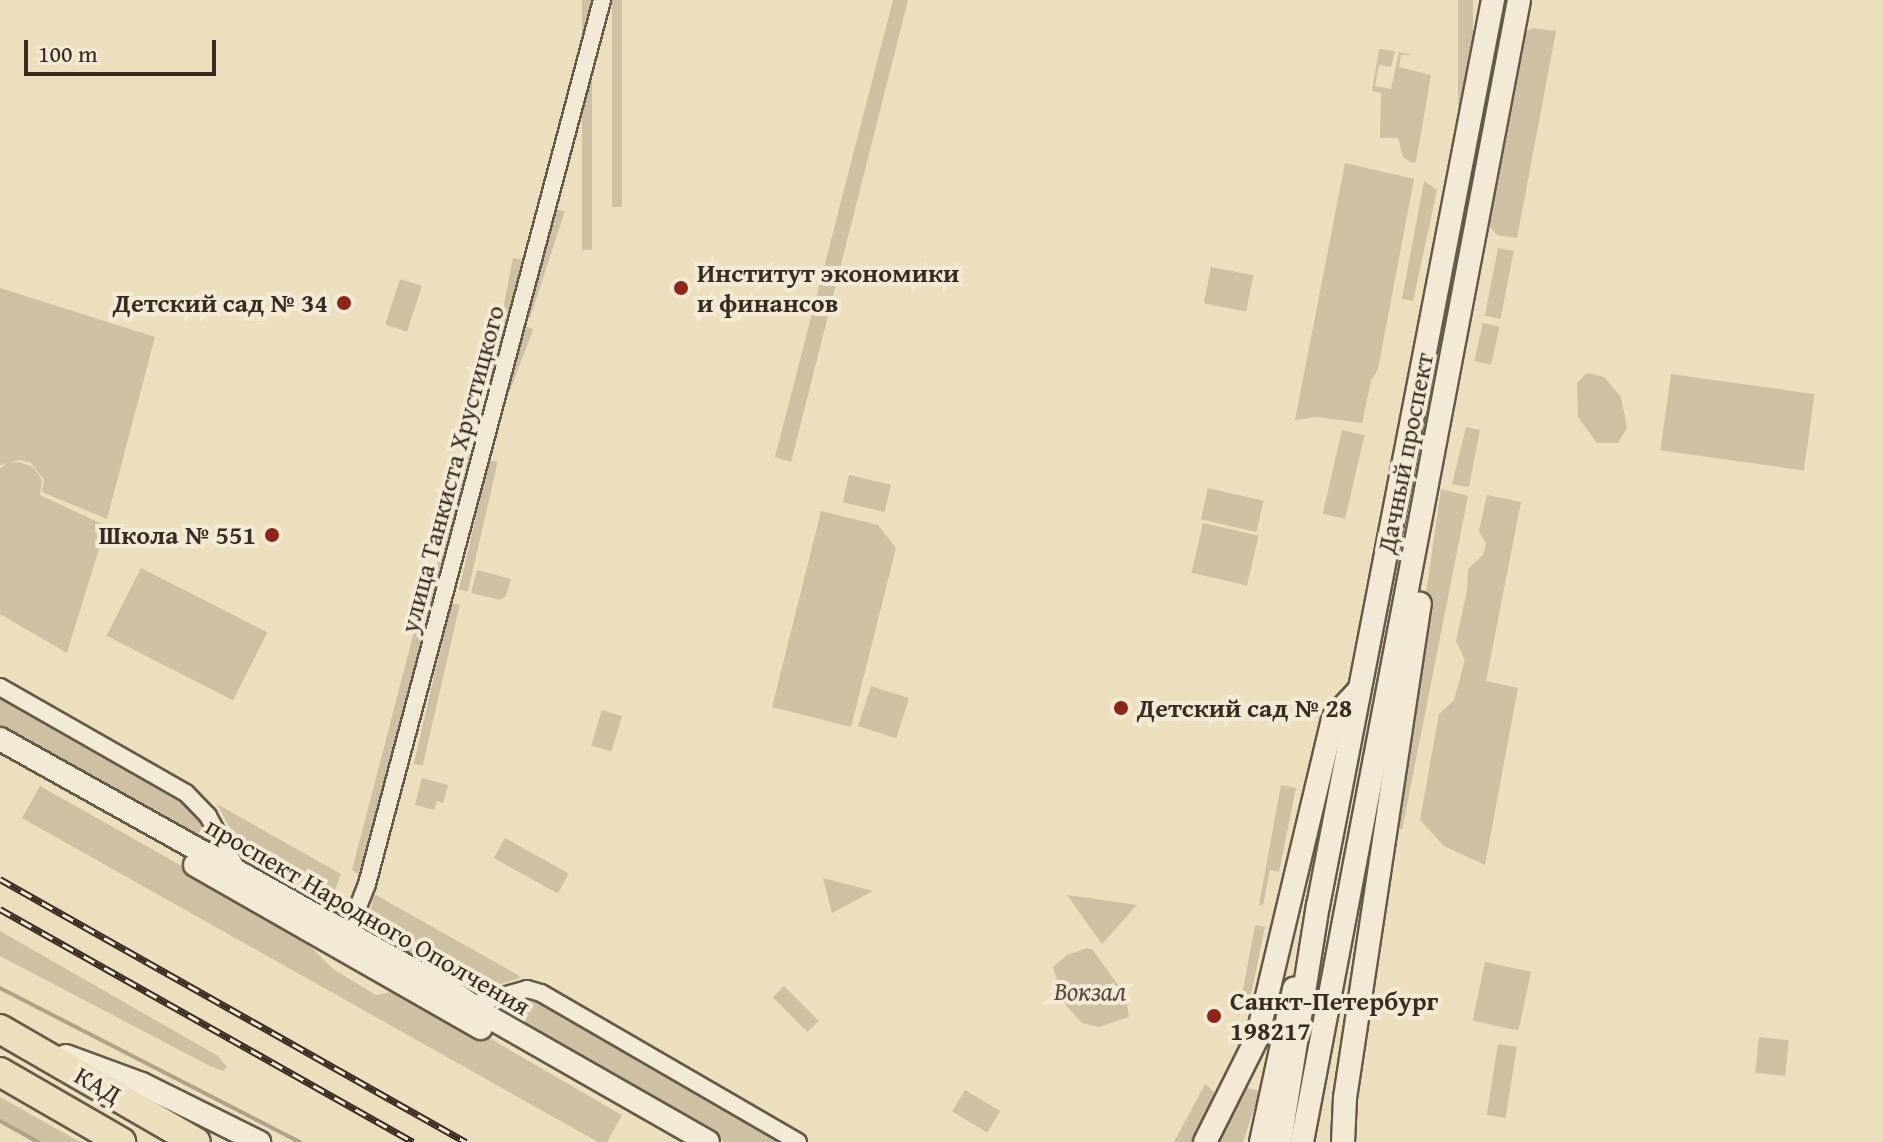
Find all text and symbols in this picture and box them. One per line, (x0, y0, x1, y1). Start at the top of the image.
scale bar (28, 24, 220, 74)
text: 100 m (38, 36, 98, 71)
place label: Институт экономики и финансов (697, 257, 959, 318)
marker: Институт экономики и финансов (672, 279, 690, 297)
place label: Детский сад № 34 (113, 287, 328, 319)
marker: Детский сад № 34 (335, 294, 353, 312)
street label: улица Танкиста Хрустицкого (393, 302, 511, 636)
street label: Дачный проспект (1370, 350, 1440, 556)
place label: Школа № 551 (99, 519, 256, 551)
marker: Школа № 551 (263, 526, 281, 544)
place label: Детский сад № 28 (1137, 692, 1352, 724)
marker: Детский сад № 28 (1112, 699, 1130, 717)
street label: проспект Народного Ополчения (200, 810, 536, 1022)
park label: Вокзал (1054, 975, 1126, 1007)
place label: Санкт-Петербург 198217 (1230, 985, 1438, 1046)
marker: Санкт-Петербург 198217 (1205, 1007, 1223, 1025)
street label: КАД (69, 1059, 127, 1111)

